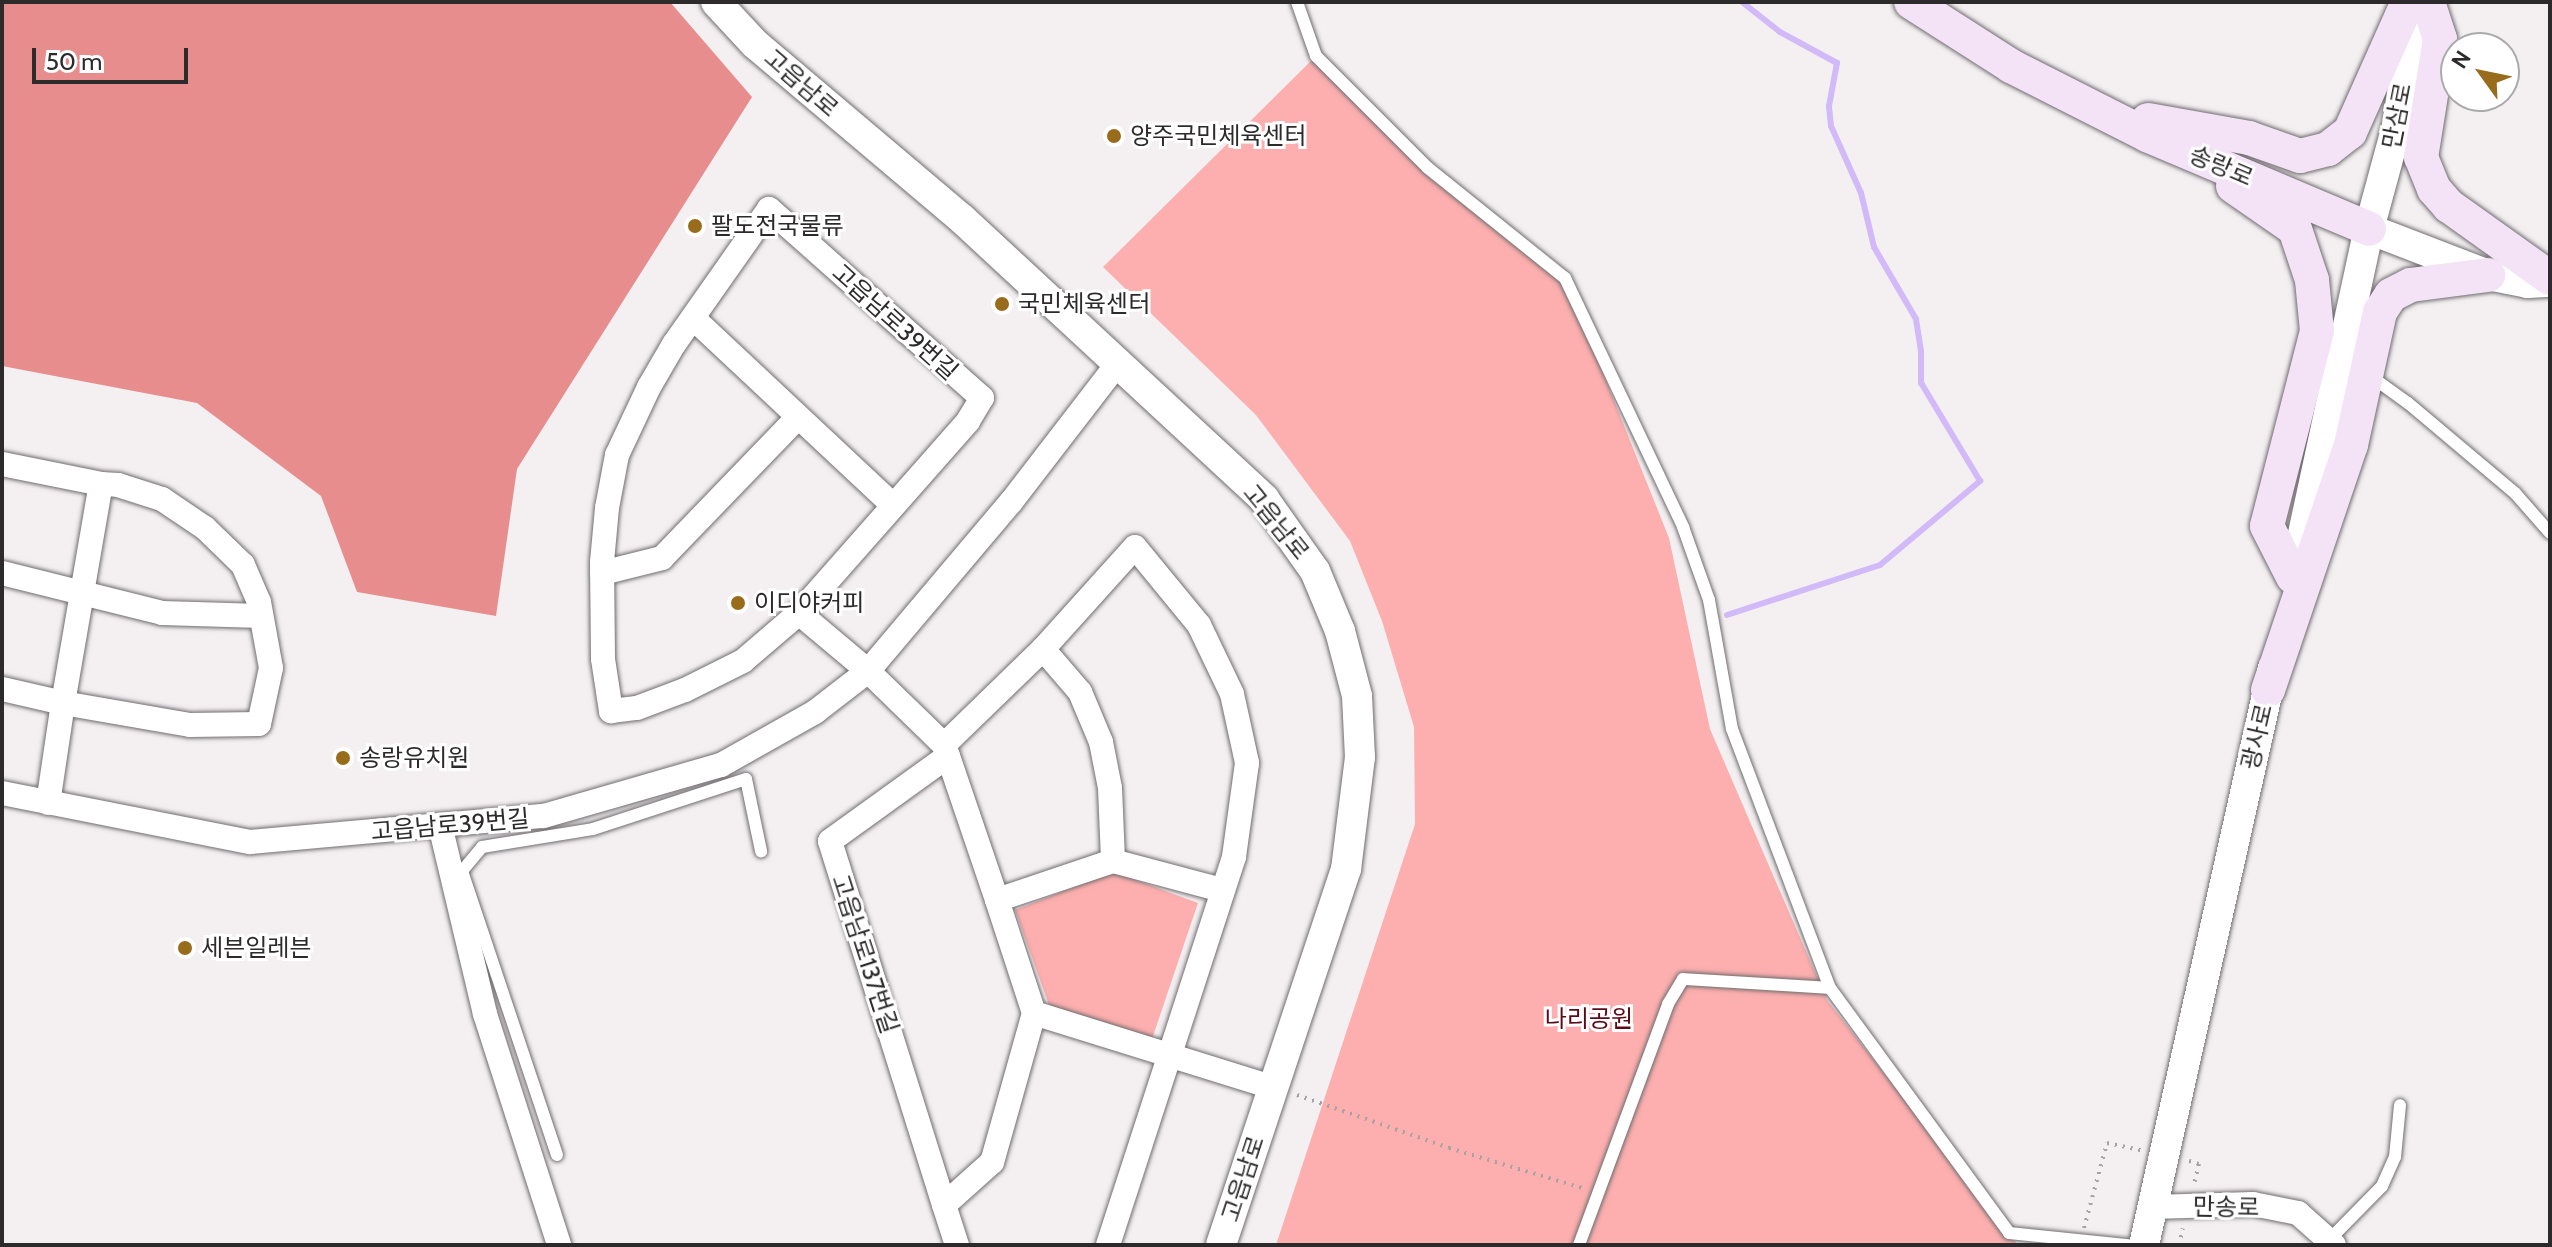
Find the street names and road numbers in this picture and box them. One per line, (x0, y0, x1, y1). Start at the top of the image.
street label: 고읍남로 (758, 43, 844, 123)
street label: 만삼로 (2377, 81, 2417, 151)
street label: 송랑로 (2185, 140, 2257, 192)
street label: 고읍남로39번길 (826, 258, 964, 386)
street label: 고읍남로 (1237, 479, 1315, 565)
street label: 광사로 (2236, 701, 2278, 773)
street label: 고읍남로39번길 (369, 804, 531, 846)
street label: 고읍남로137번길 (826, 871, 904, 1037)
street label: 고읍남로 (1216, 1133, 1270, 1225)
street label: 만송로 (2193, 1192, 2259, 1222)

